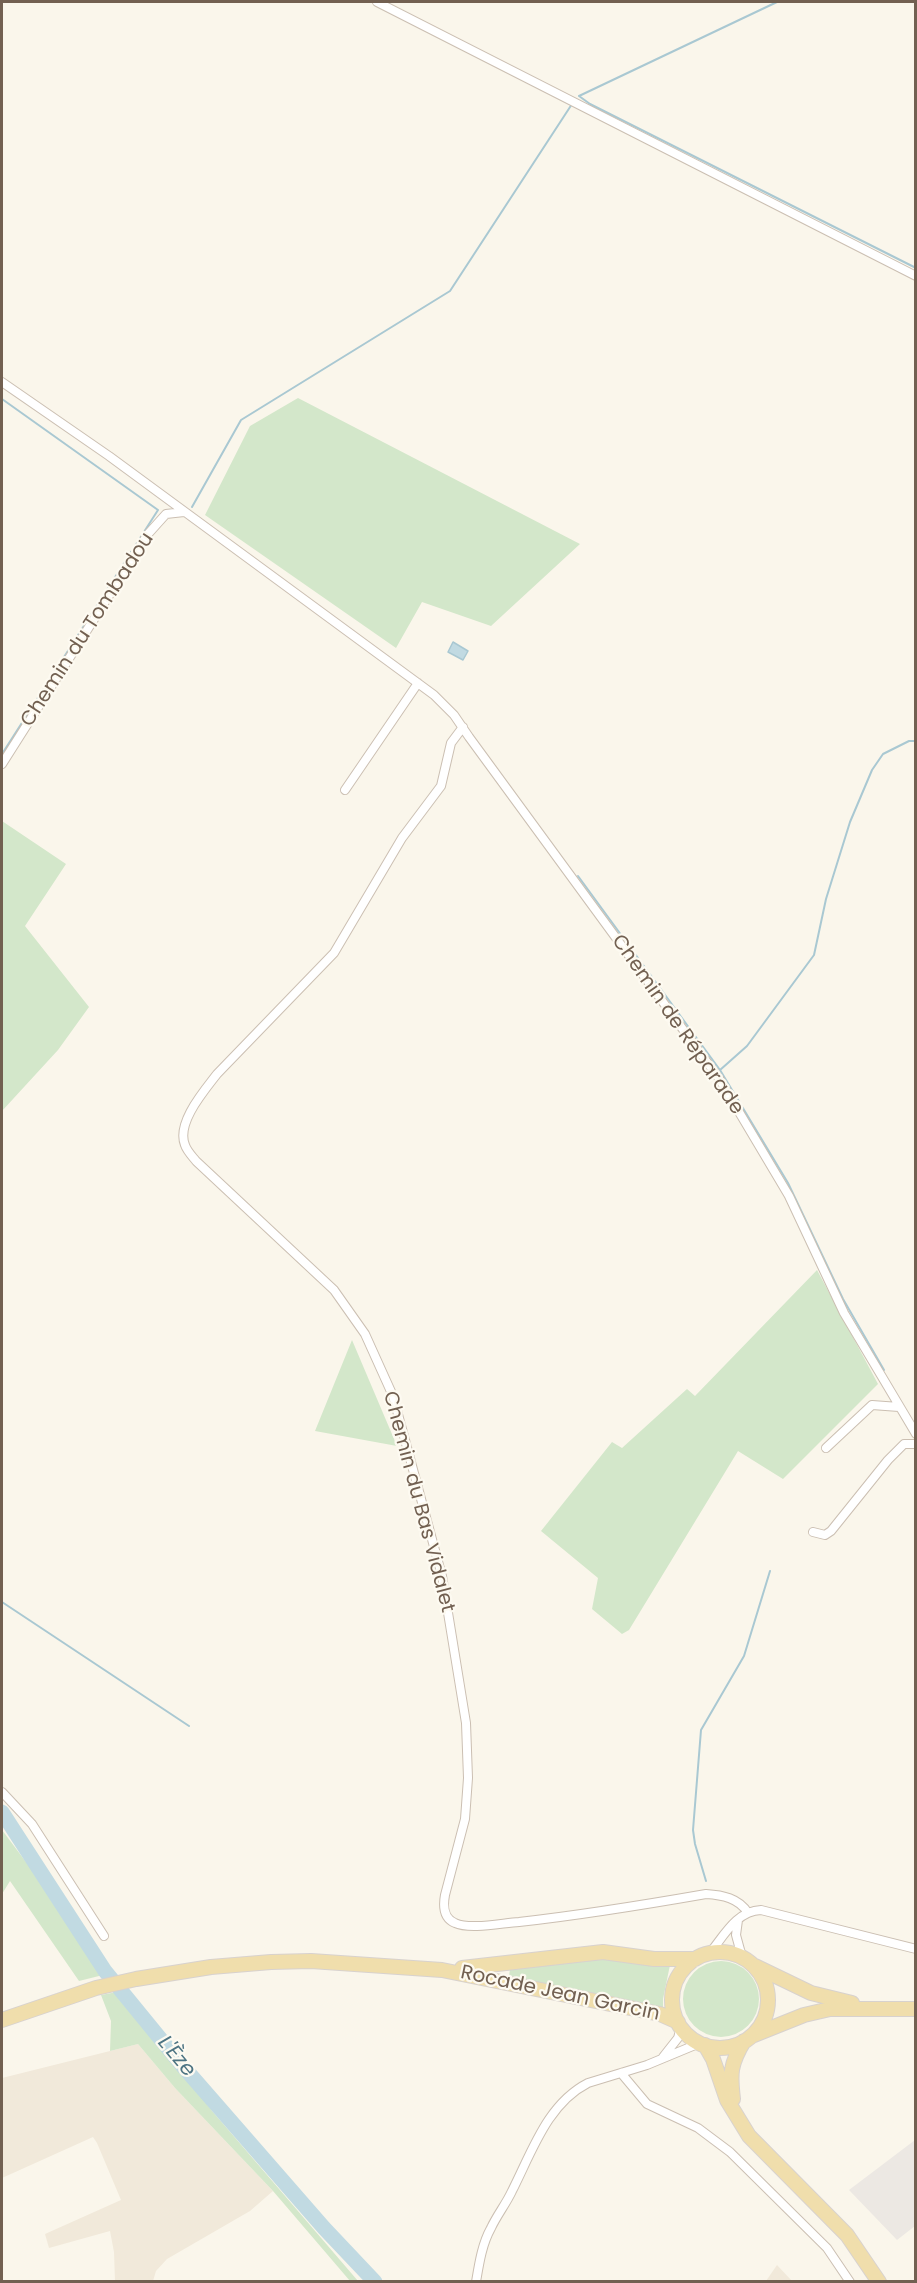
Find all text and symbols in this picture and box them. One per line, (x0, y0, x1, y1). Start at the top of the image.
street label: Chemin du Tombadou (16, 529, 160, 731)
street label: Chemin de Réparade (606, 930, 748, 1120)
street label: Chemin du Bas Vidalet (377, 1389, 459, 1615)
street label: Rocade Jean Garcin (458, 1961, 662, 2027)
water label: L'Èze (152, 2031, 200, 2083)

